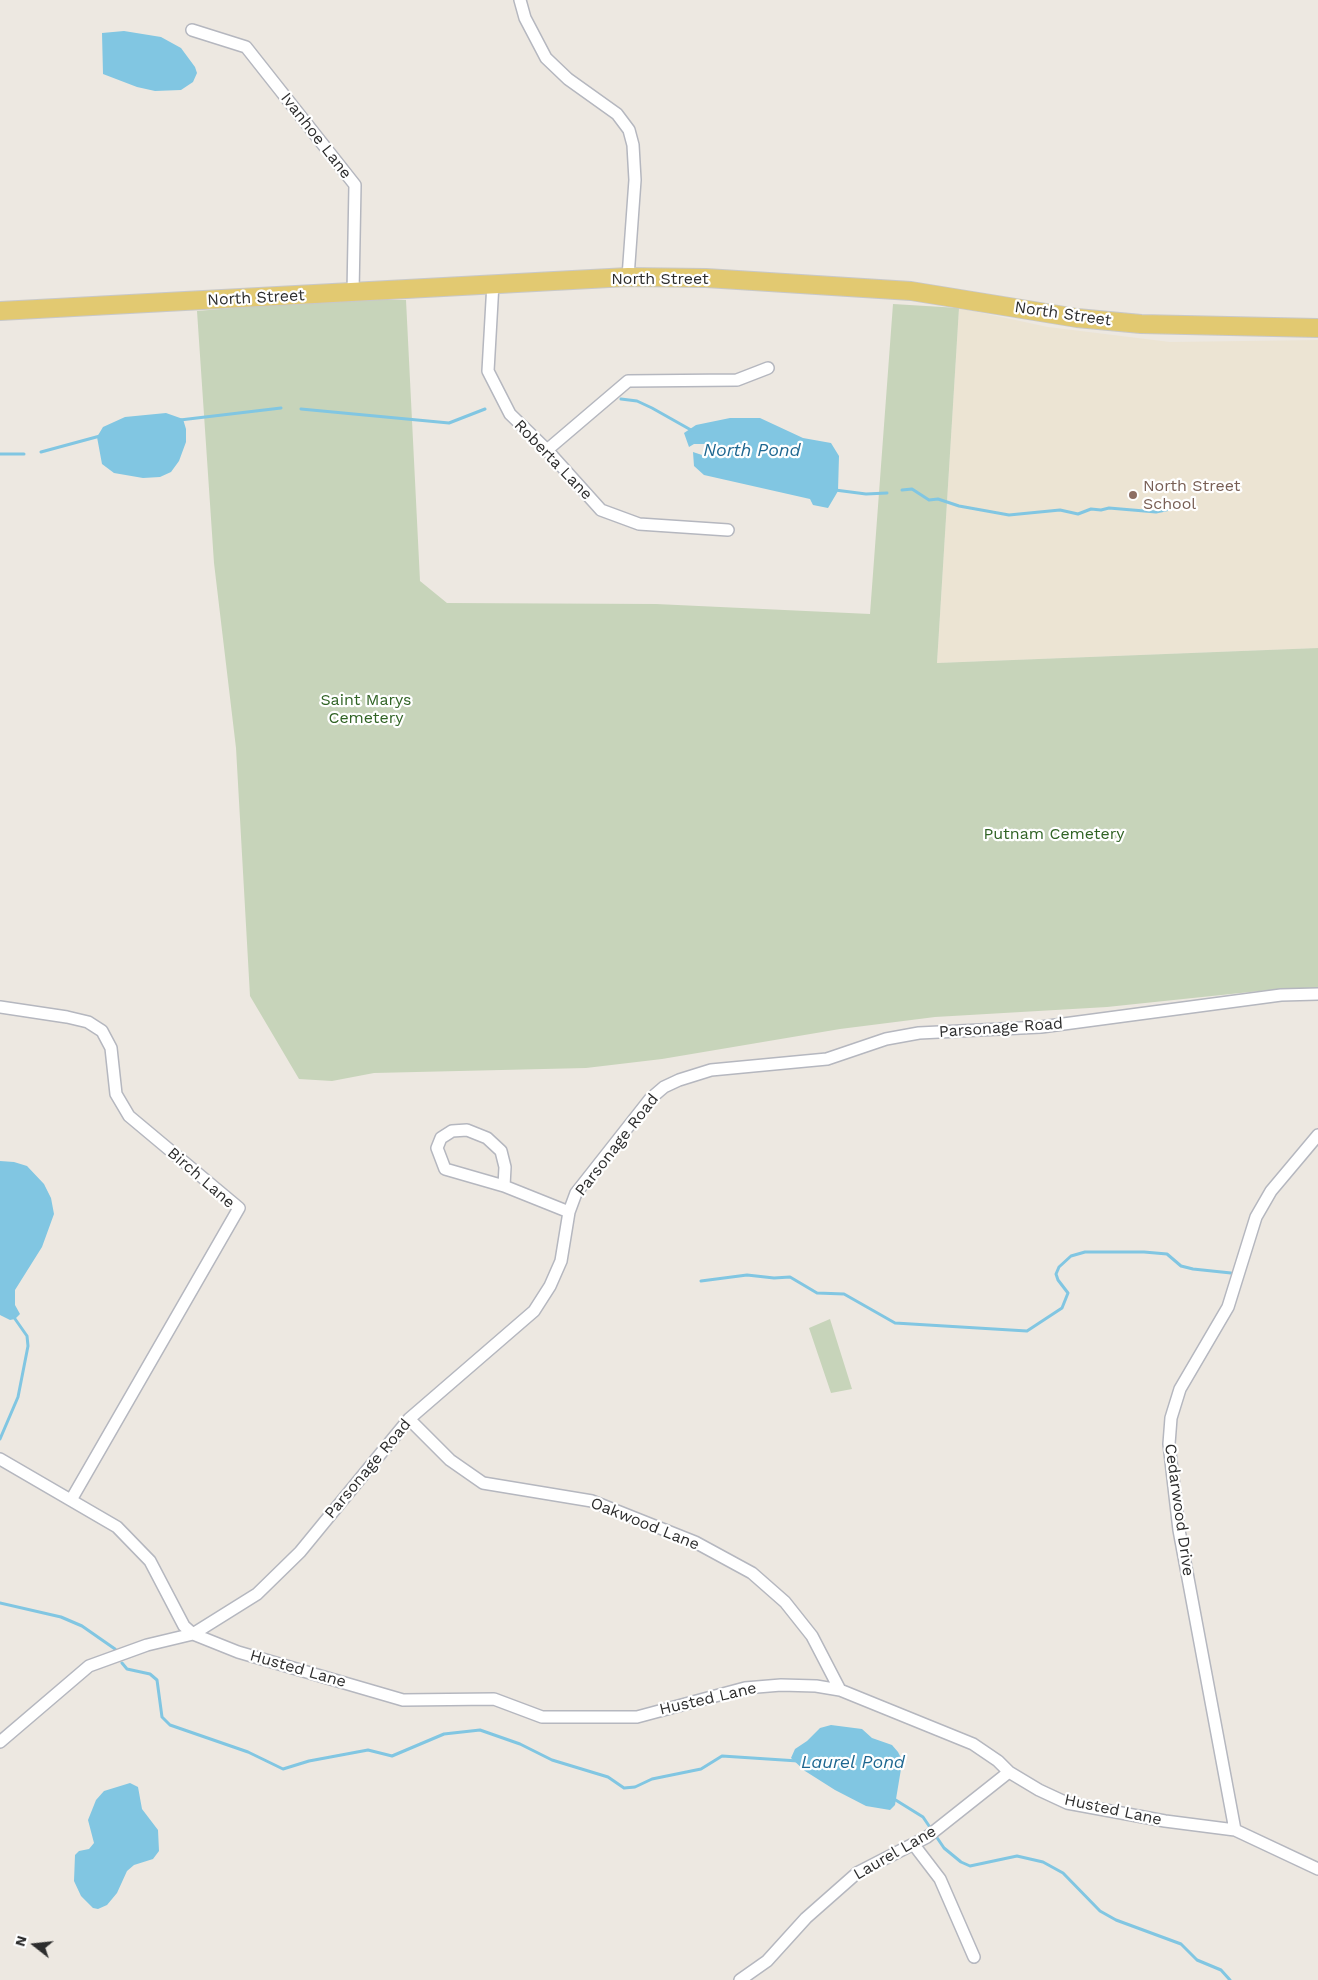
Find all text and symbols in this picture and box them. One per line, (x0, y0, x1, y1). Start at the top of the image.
street label: Ivanhoe Lane (276, 89, 356, 183)
street label: North Street (611, 269, 709, 289)
street label: North Street (207, 286, 305, 310)
street label: North Street (1013, 298, 1113, 330)
street label: Roberta Lane (510, 416, 596, 504)
water label: North Pond (703, 440, 801, 462)
place label: North Street School (1143, 476, 1240, 514)
marker: North Street School (1127, 489, 1139, 501)
park label: Saint Marys Cemetery (321, 690, 411, 728)
park label: Putnam Cemetery (983, 824, 1125, 844)
street label: Parsonage Road (938, 1014, 1064, 1042)
street label: Parsonage Road (571, 1090, 663, 1200)
street label: Birch Lane (163, 1144, 239, 1212)
street label: Parsonage Road (321, 1415, 415, 1523)
street label: Cedarwood Drive (1160, 1443, 1198, 1577)
street label: Oakwood Lane (588, 1493, 702, 1555)
street label: Husted Lane (248, 1646, 348, 1692)
street label: Husted Lane (658, 1678, 758, 1720)
water label: Laurel Pond (801, 1752, 905, 1774)
street label: Husted Lane (1063, 1790, 1163, 1830)
street label: Laurel Lane (850, 1822, 940, 1884)
north arrow (10, 1920, 60, 1970)
text: N (11, 1934, 30, 1948)

